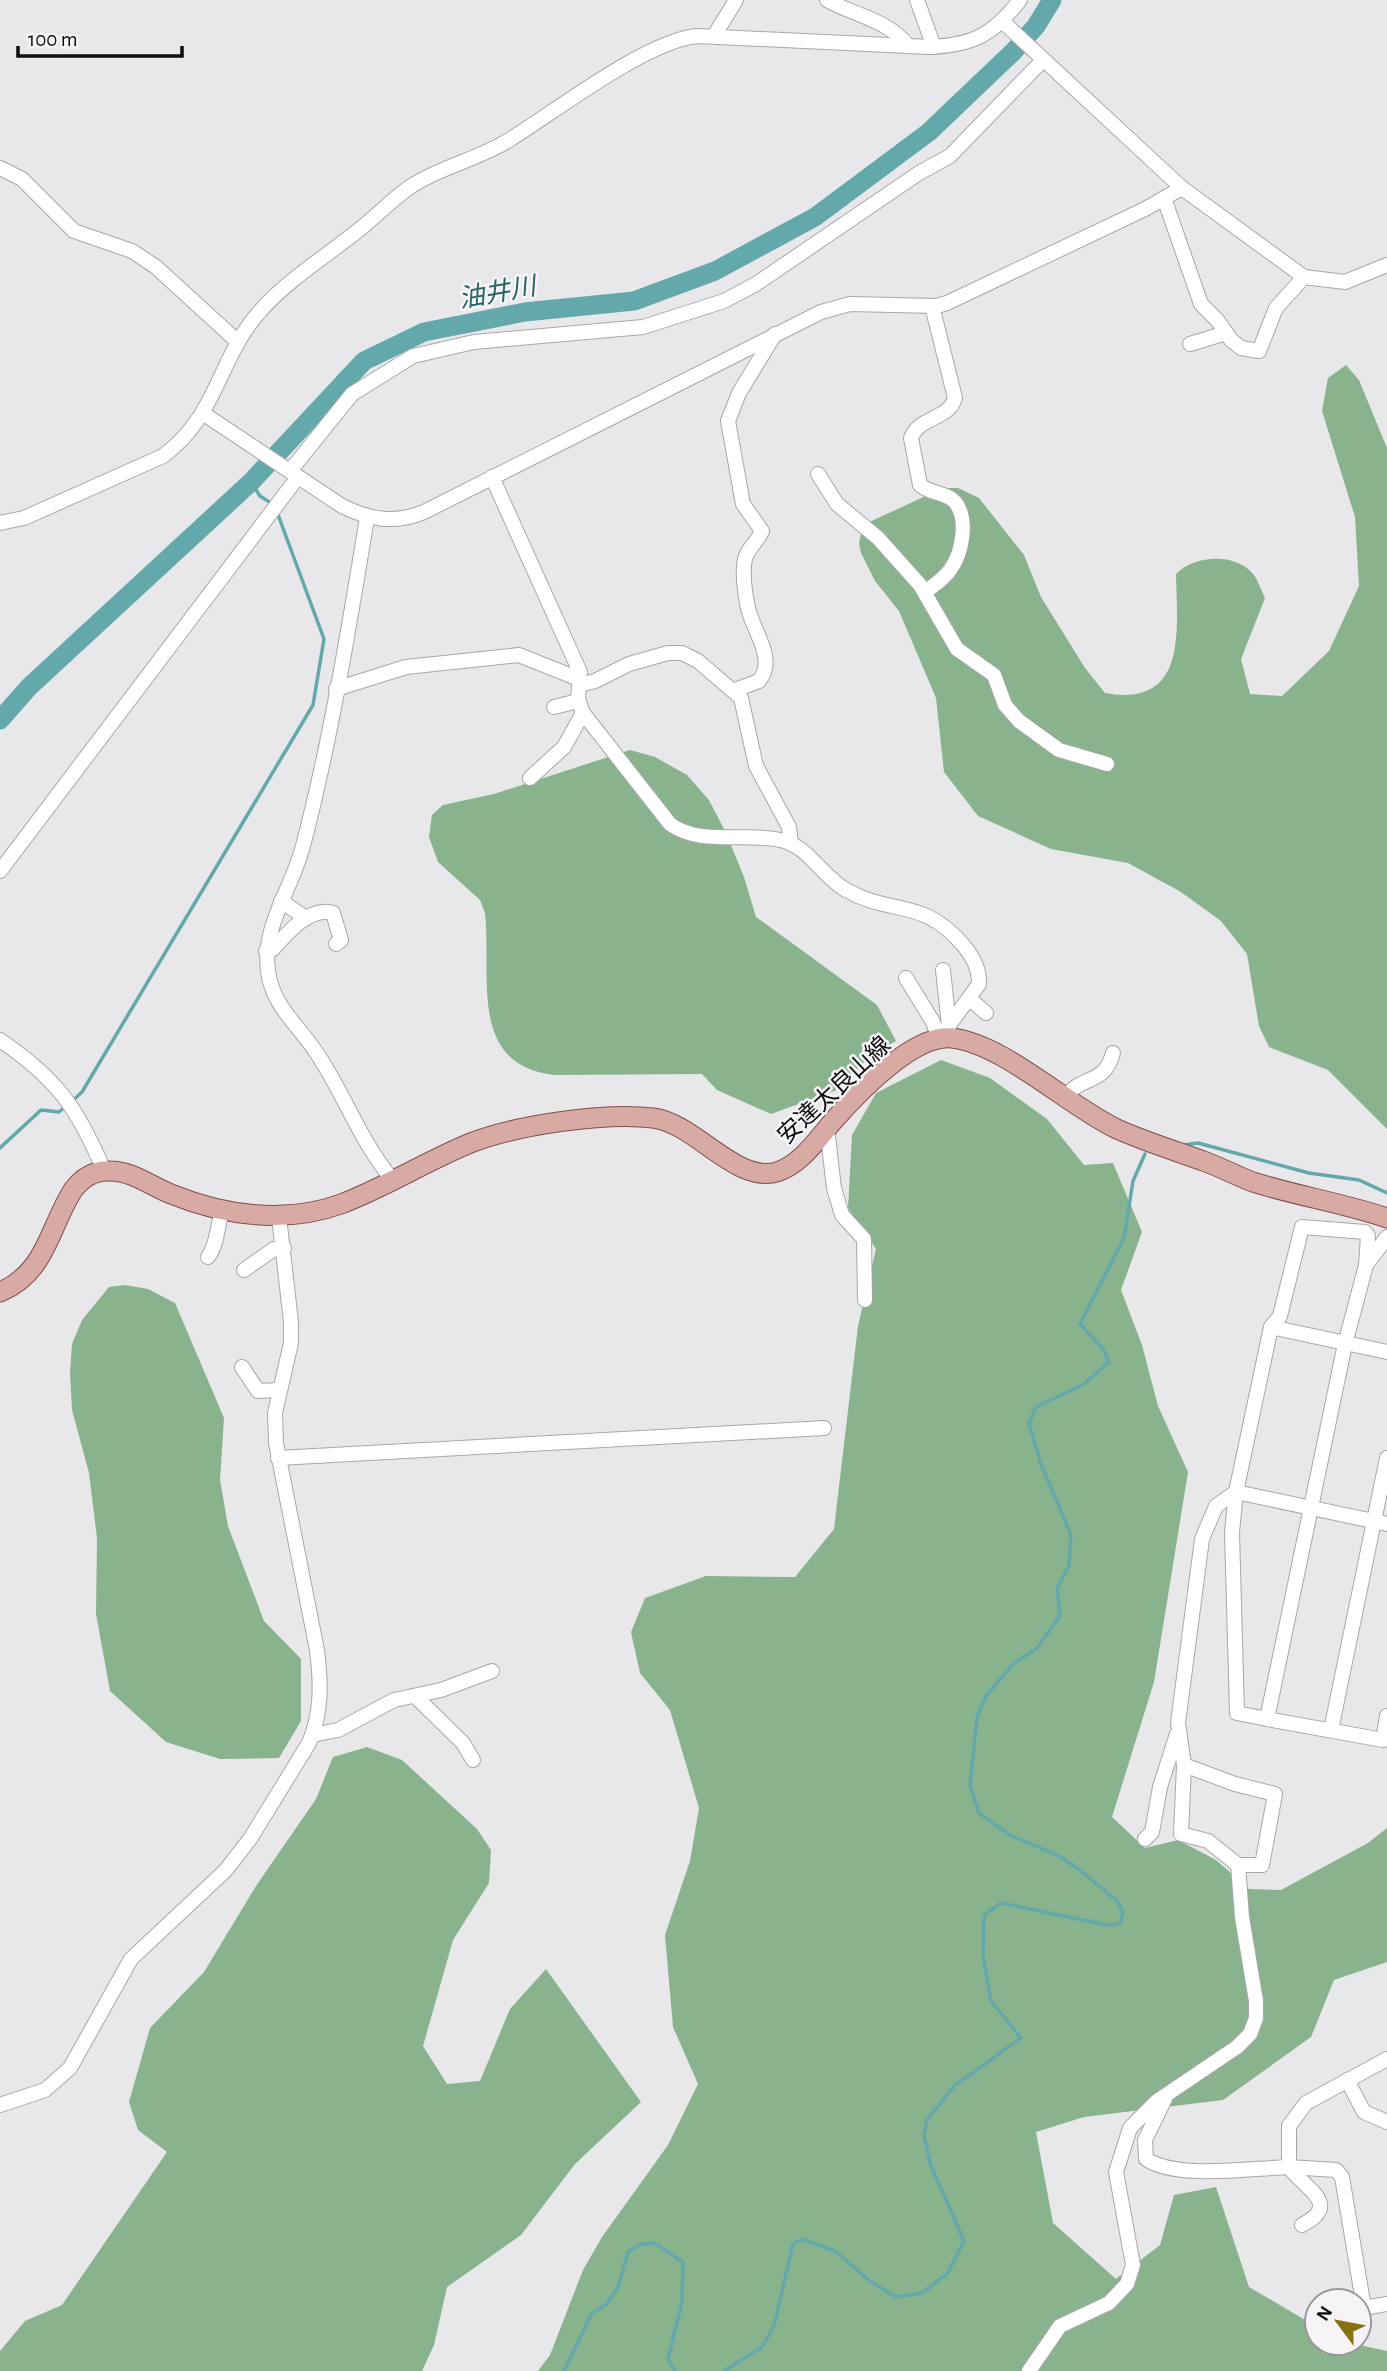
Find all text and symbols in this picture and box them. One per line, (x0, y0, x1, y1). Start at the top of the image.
scale bar (18, 14, 182, 58)
text: 100 m (28, 29, 78, 50)
water label: 油井川 (456, 272, 541, 313)
street label: 安達太良山線 (772, 1031, 896, 1149)
north arrow (1303, 2287, 1373, 2357)
text: N (1313, 2303, 1336, 2324)

